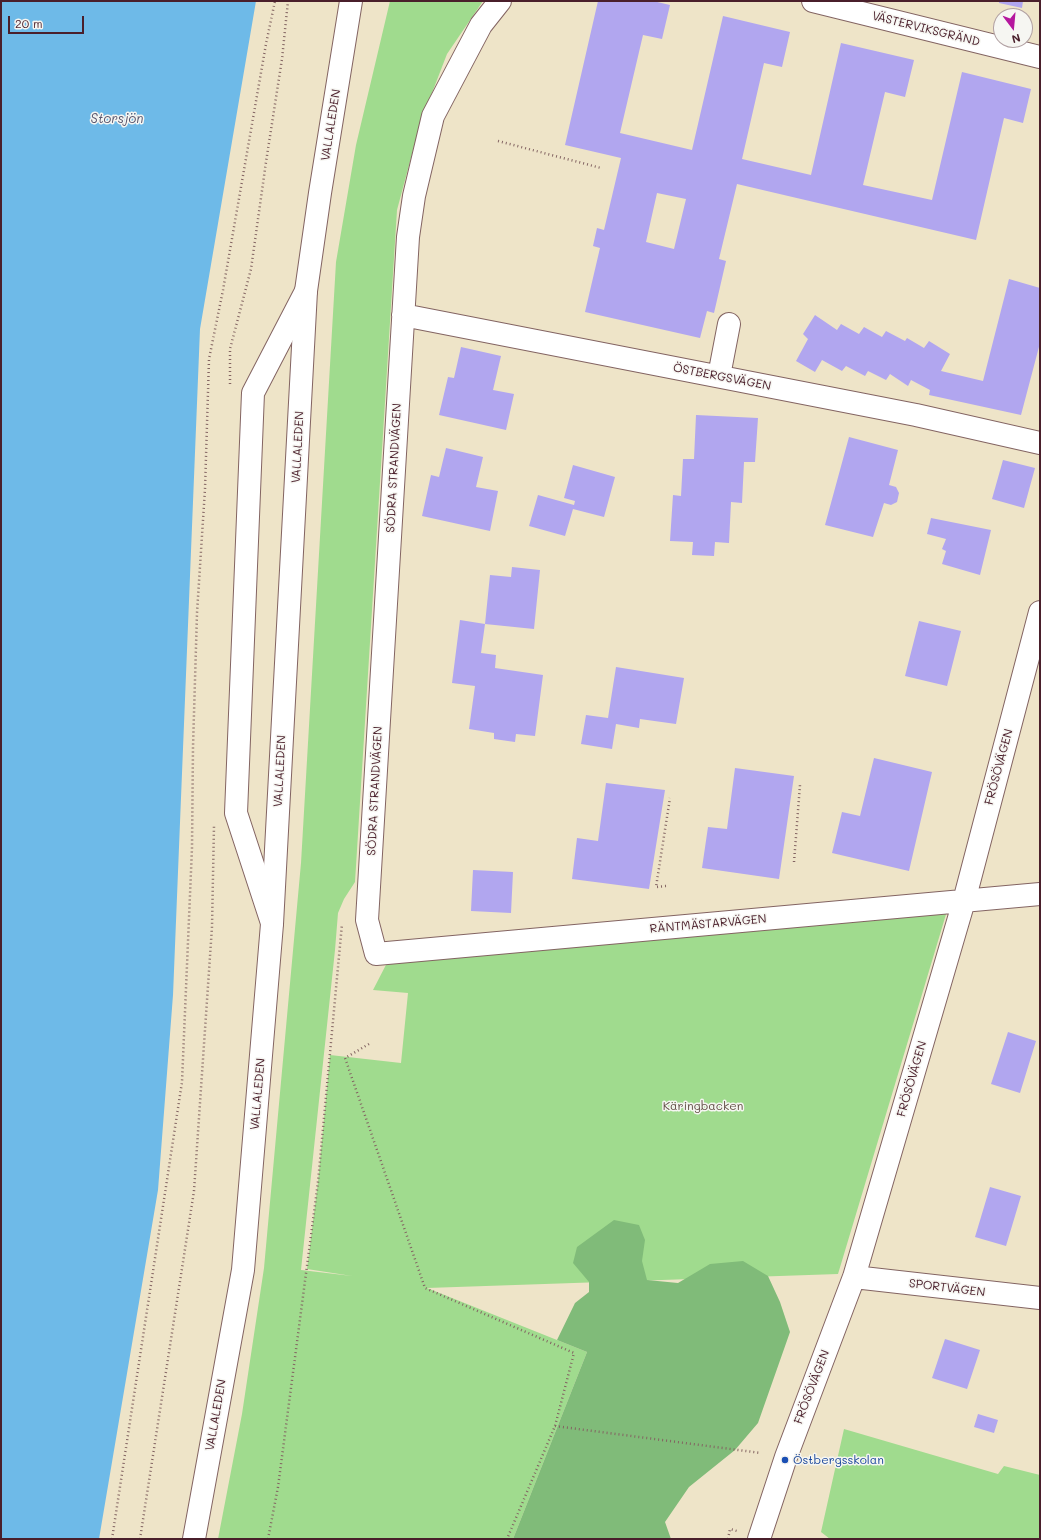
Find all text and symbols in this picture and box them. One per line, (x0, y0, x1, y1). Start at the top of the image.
scale bar (10, 8, 86, 34)
north arrow (993, 8, 1033, 48)
street label: VÄSTERVIKSGRÄND (871, 9, 981, 49)
text: 20 m (15, 15, 43, 31)
text: N (1010, 31, 1022, 47)
street label: VALLALEDEN (318, 88, 344, 162)
water label: Storsjön (91, 111, 143, 127)
street label: ÖSTBERGSVÄGEN (672, 360, 772, 394)
street label: SÖDRA STRANDVÄGEN (383, 403, 405, 533)
street label: VALLALEDEN (289, 411, 307, 483)
street label: SÖDRA STRANDVÄGEN (364, 726, 386, 856)
street label: FRÖSÖVÄGEN (982, 727, 1016, 807)
street label: VALLALEDEN (271, 735, 289, 807)
street label: RÄNTMÄSTARVÄGEN (649, 912, 767, 936)
street label: FRÖSÖVÄGEN (894, 1039, 930, 1119)
street label: VALLALEDEN (248, 1057, 268, 1131)
park label: Käringbacken (663, 1099, 743, 1113)
street label: SPORTVÄGEN (908, 1276, 986, 1300)
street label: FRÖSÖVÄGEN (791, 1348, 833, 1426)
street label: VALLALEDEN (203, 1378, 229, 1452)
place label: Östbergsskolan (793, 1453, 884, 1467)
marker: Östbergsskolan (780, 1455, 790, 1465)

